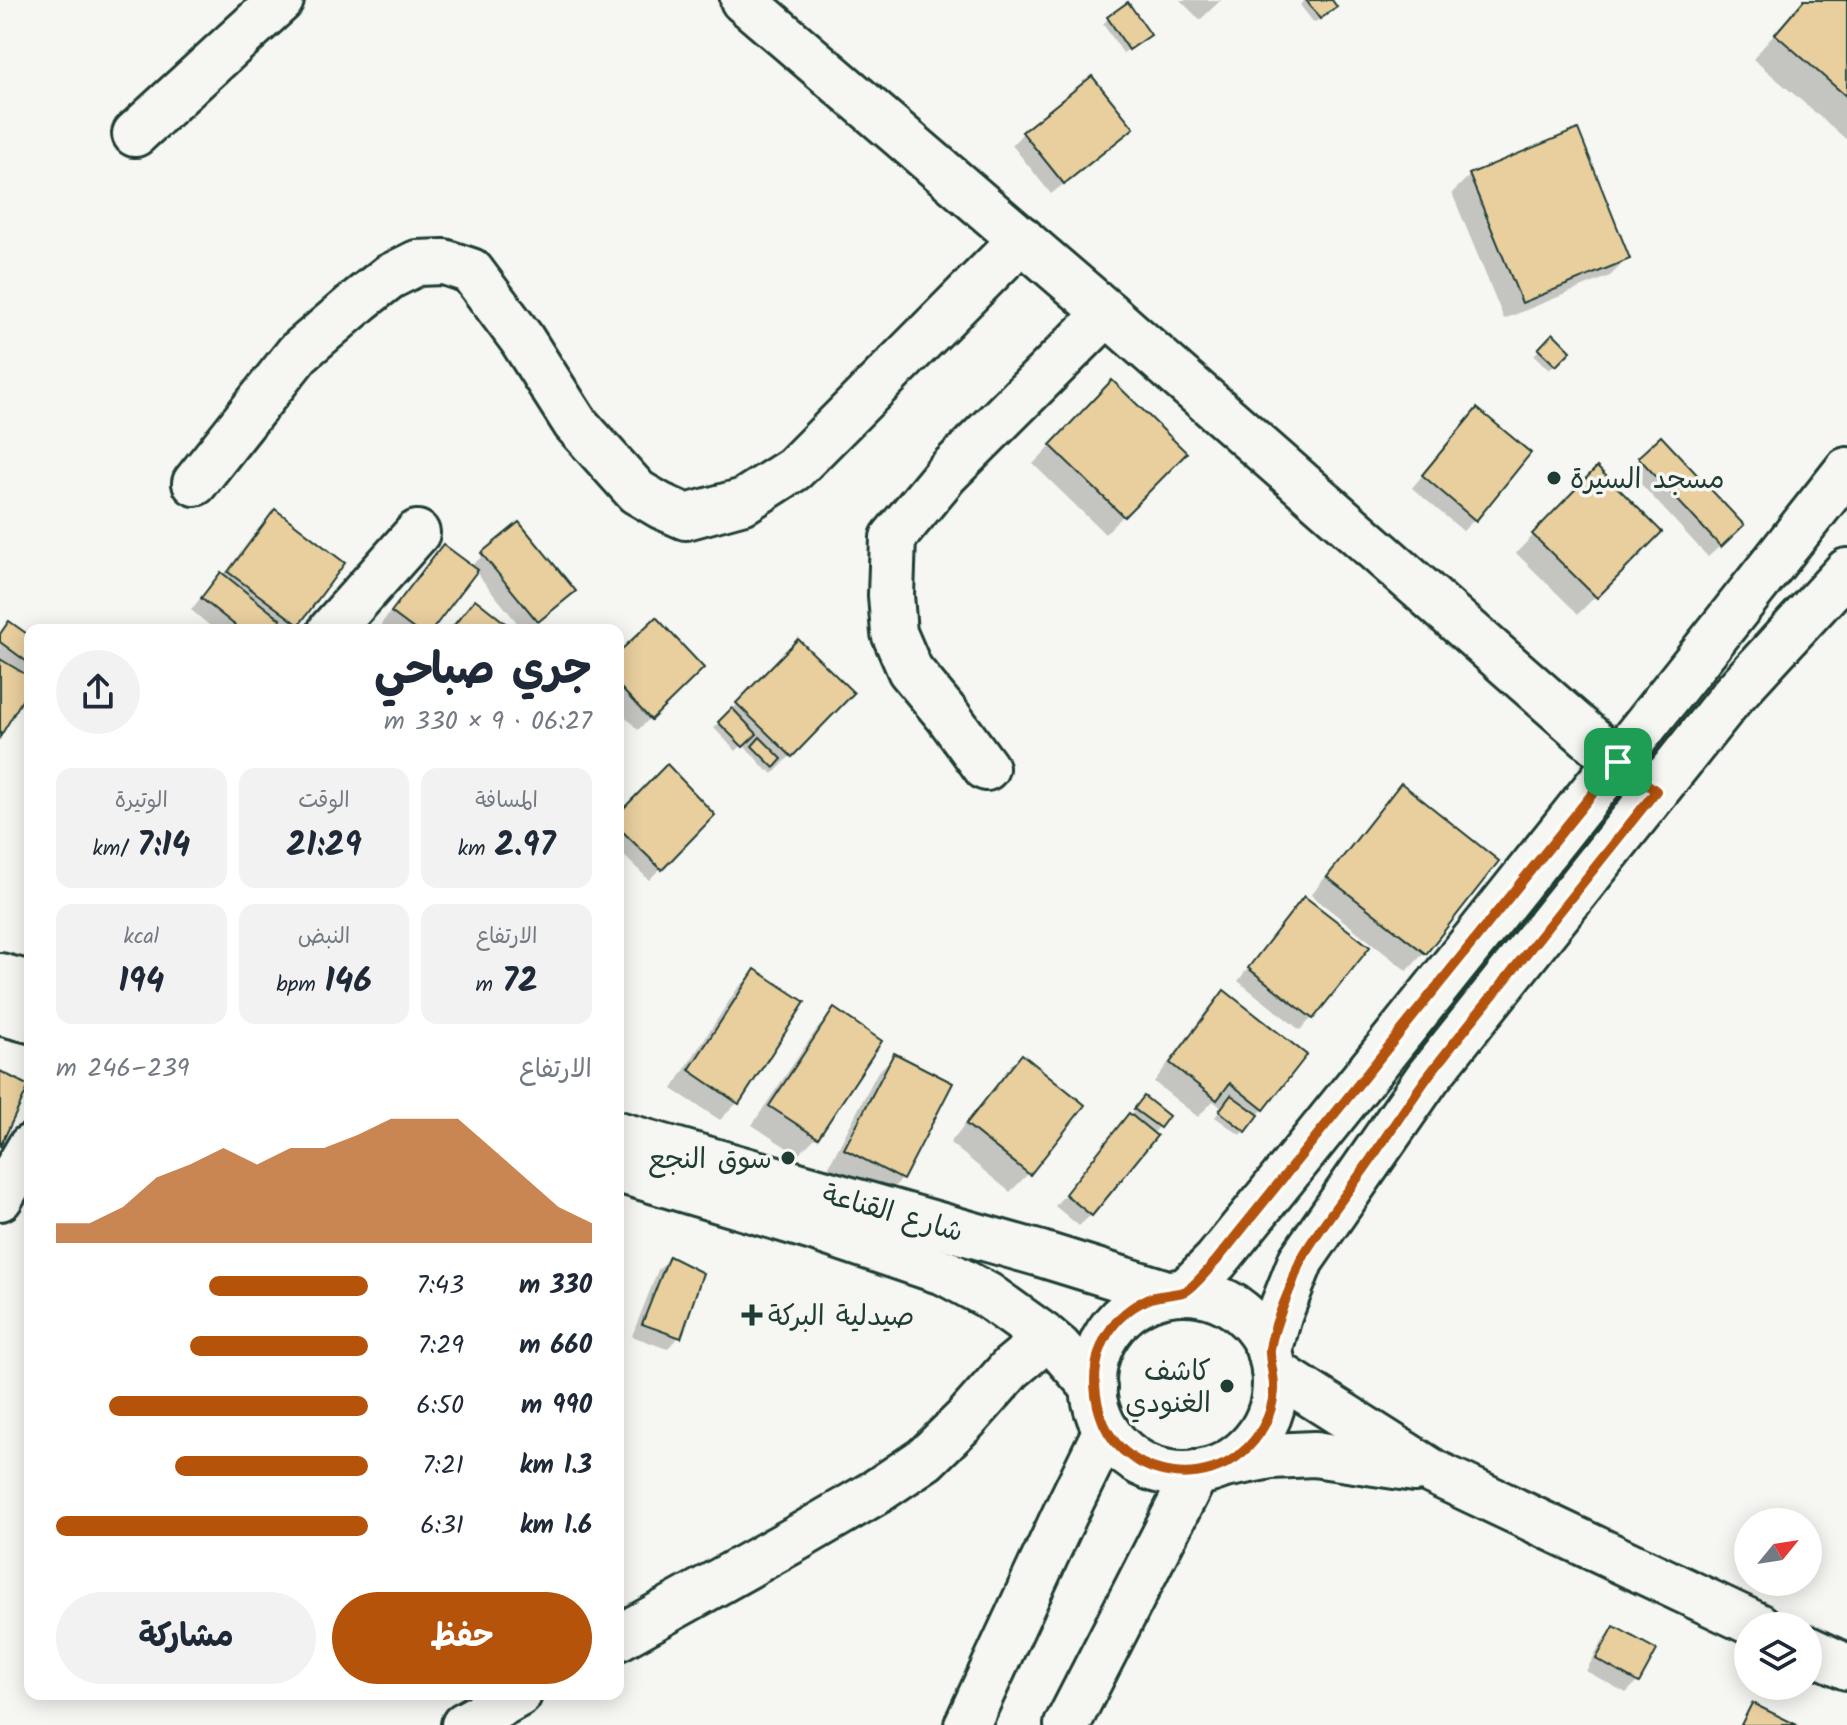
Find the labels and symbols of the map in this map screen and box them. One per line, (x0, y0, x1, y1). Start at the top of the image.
place label: مسجد السيرة (1570, 458, 1725, 503)
marker: مسجد السيرة (1545, 469, 1563, 487)
pin (1584, 728, 1652, 796)
place label: سوق النجع (648, 1138, 772, 1183)
marker: سوق النجع (779, 1149, 797, 1167)
street label: شارع القناعة (817, 1173, 968, 1256)
place label: صيدلية البركة (768, 1295, 915, 1340)
marker: صيدلية البركة (743, 1306, 761, 1324)
place label: كاشف الغنودي (1125, 1350, 1211, 1427)
marker: كاشف الغنودي (1218, 1377, 1236, 1395)
north arrow (1734, 1508, 1822, 1596)

